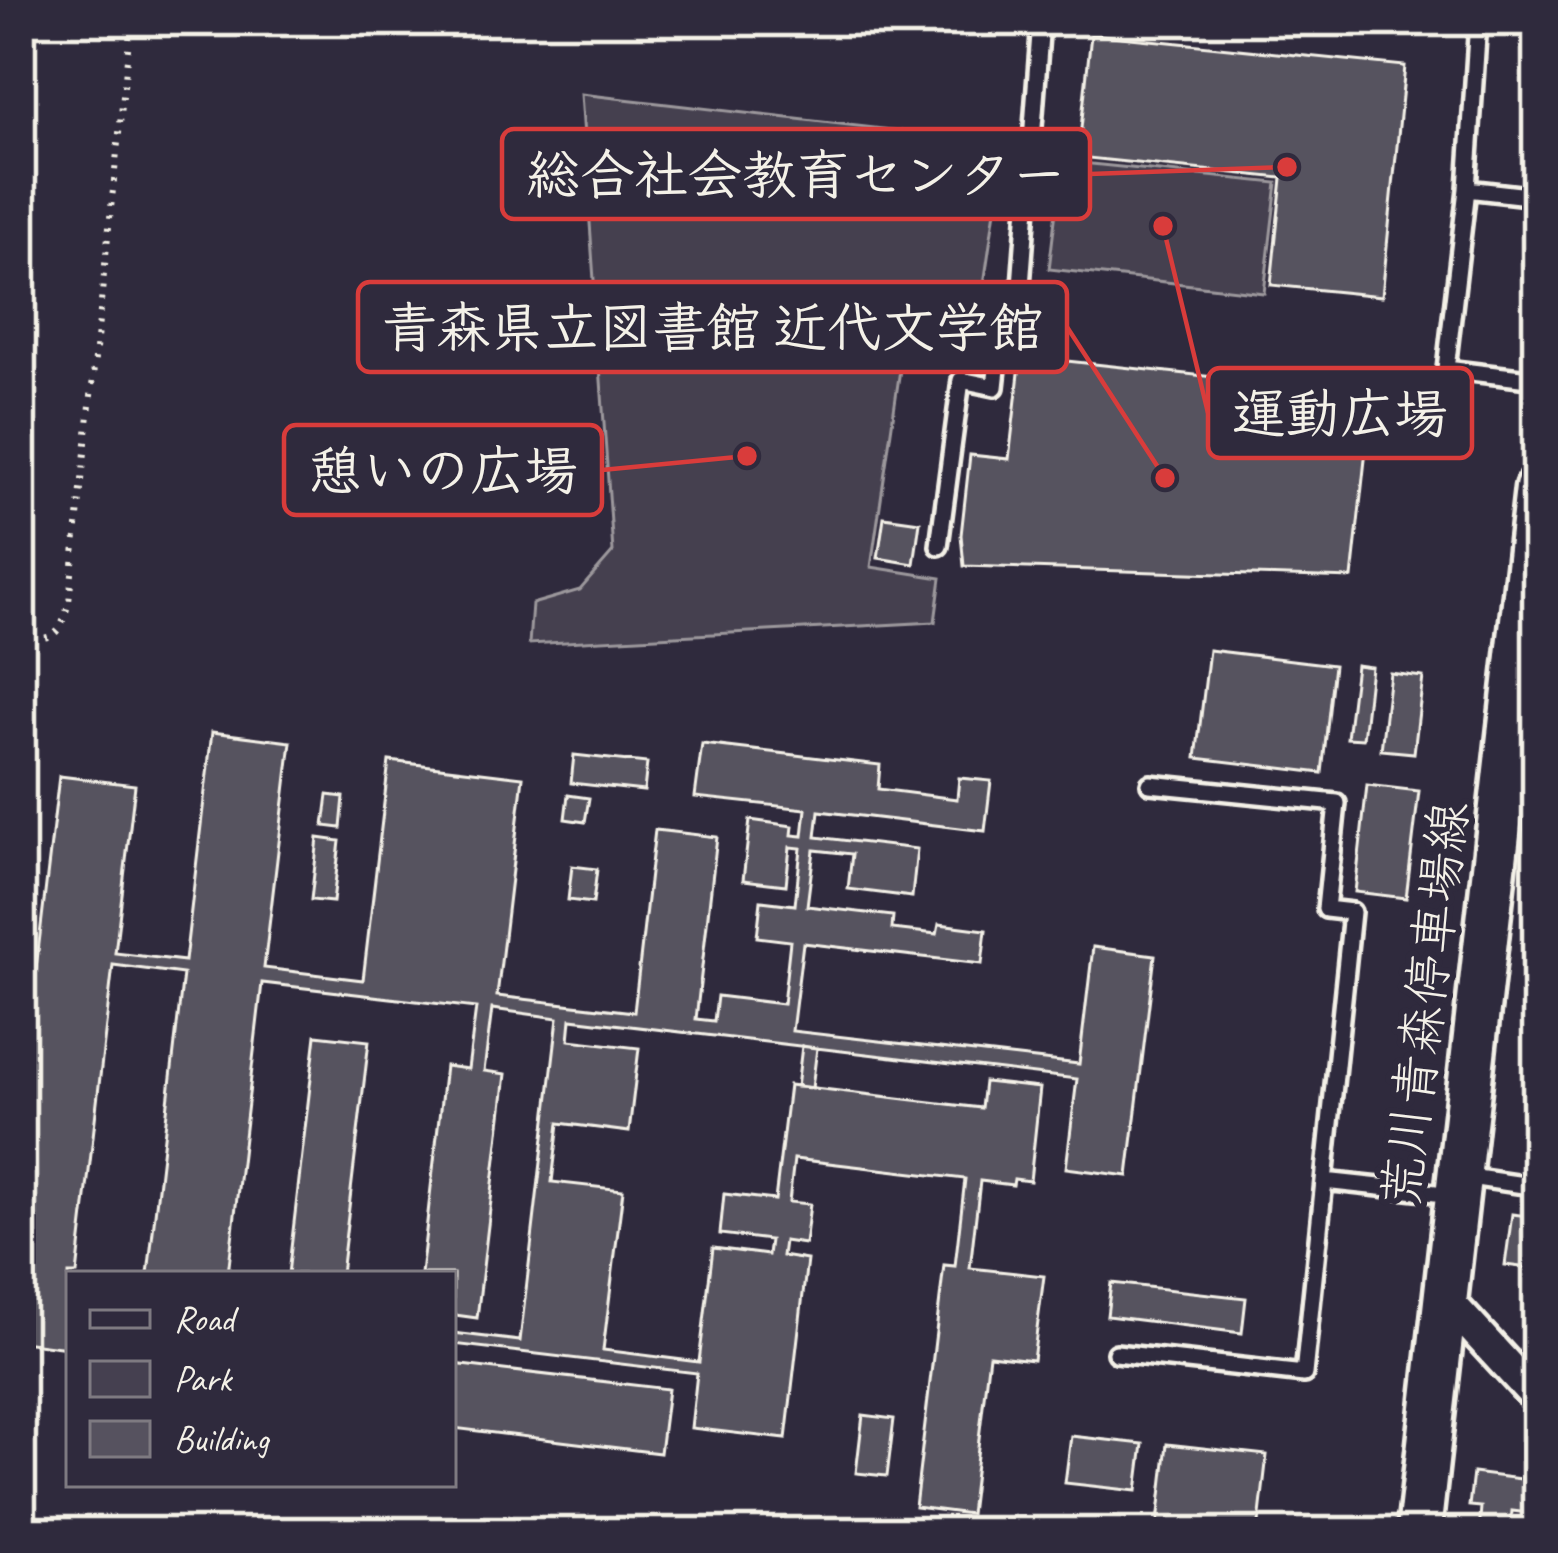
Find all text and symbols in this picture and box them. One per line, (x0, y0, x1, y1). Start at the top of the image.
callout: 総合社会教育センター (502, 129, 1090, 219)
text: 総合社会教育センター (526, 141, 1066, 209)
callout: 青森県立図書館 近代文学館 (358, 282, 1067, 372)
text: 青森県立図書館 近代文学館 (382, 294, 1044, 362)
callout: 運動広場 (1208, 368, 1472, 458)
text: 運動広場 (1232, 380, 1448, 448)
callout: 憩いの広場 (284, 425, 602, 515)
text: 憩いの広場 (308, 437, 578, 505)
street label: 荒川青森停車場線 (1368, 798, 1482, 1210)
legend (66, 1271, 456, 1487)
text: Road (174, 1296, 240, 1342)
text: Park (174, 1356, 234, 1402)
text: Building (174, 1416, 271, 1462)

